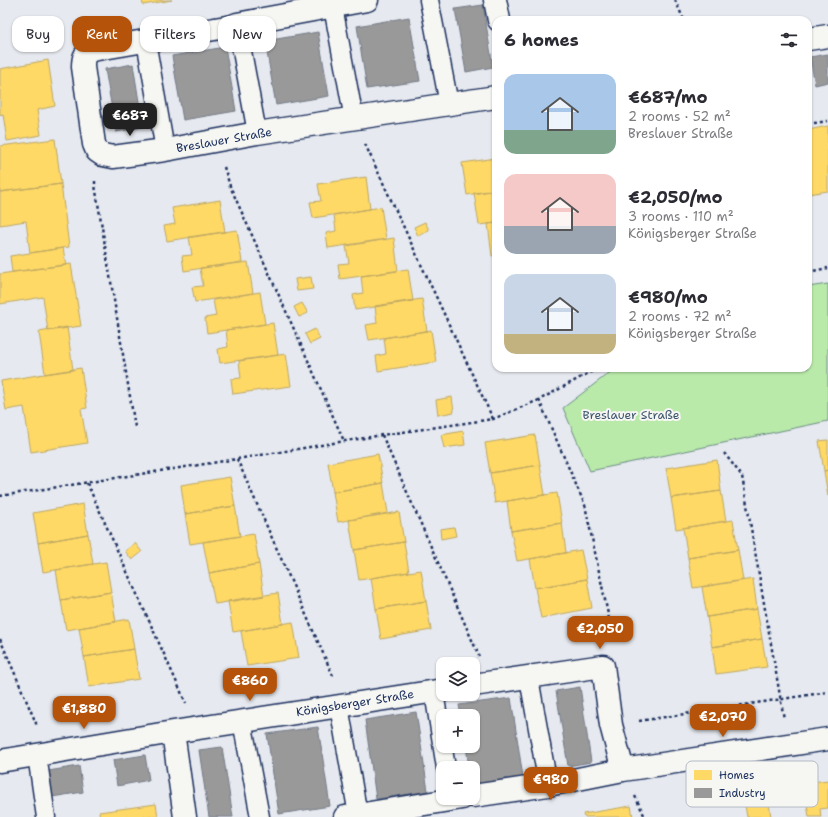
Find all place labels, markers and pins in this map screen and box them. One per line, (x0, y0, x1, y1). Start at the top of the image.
pin: €687 (106, 103, 154, 137)
pin: €2,050 (567, 616, 633, 650)
pin: €860 (226, 668, 274, 702)
pin: €1,880 (51, 696, 117, 730)
pin: €2,070 (690, 704, 756, 738)
pin: €980 (527, 767, 575, 801)

